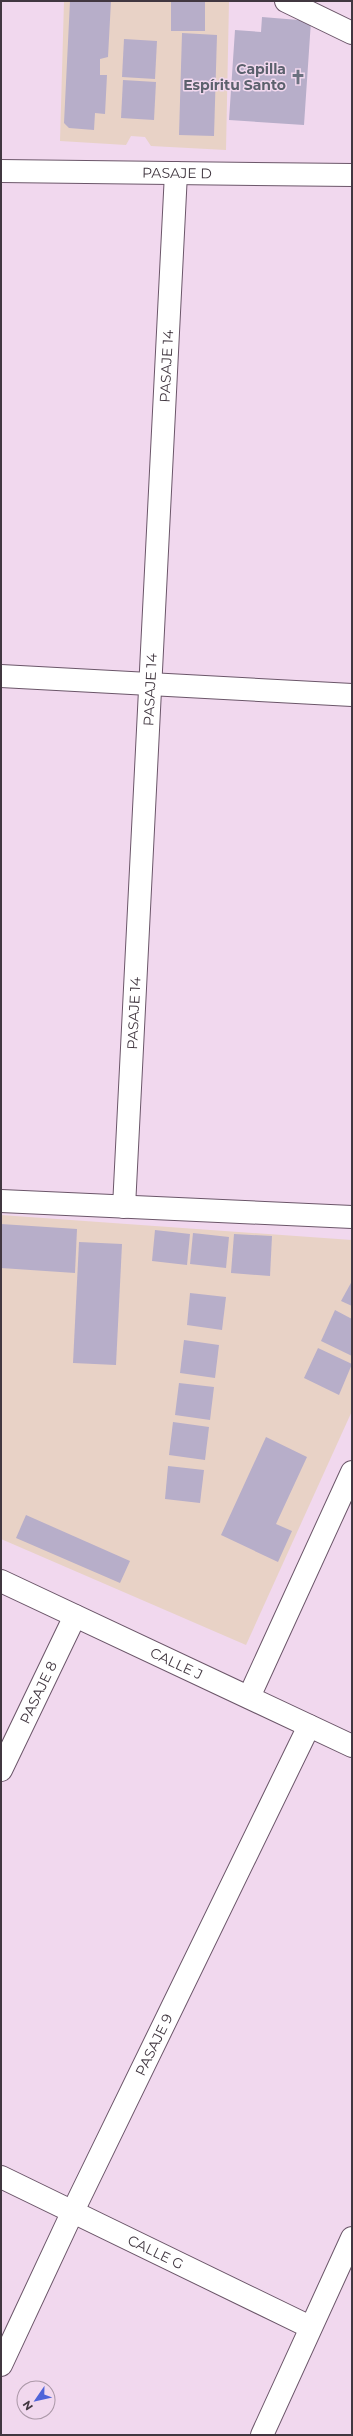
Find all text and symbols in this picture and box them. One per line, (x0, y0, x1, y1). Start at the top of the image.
place label: Capilla Espíritu Santo (183, 60, 286, 94)
church icon: Capilla Espíritu Santo (289, 68, 307, 86)
street label: PASAJE D (142, 164, 212, 182)
street label: PASAJE 14 (155, 329, 177, 403)
street label: PASAJE 14 (139, 652, 161, 726)
street label: PASAJE 14 (123, 976, 145, 1050)
street label: CALLE J (147, 1643, 206, 1684)
street label: PASAJE 8 (16, 1658, 61, 1727)
street label: PASAJE 9 (131, 2011, 177, 2079)
street label: CALLE G (125, 2231, 187, 2273)
north arrow (16, 2380, 56, 2420)
text: N (19, 2398, 36, 2413)

